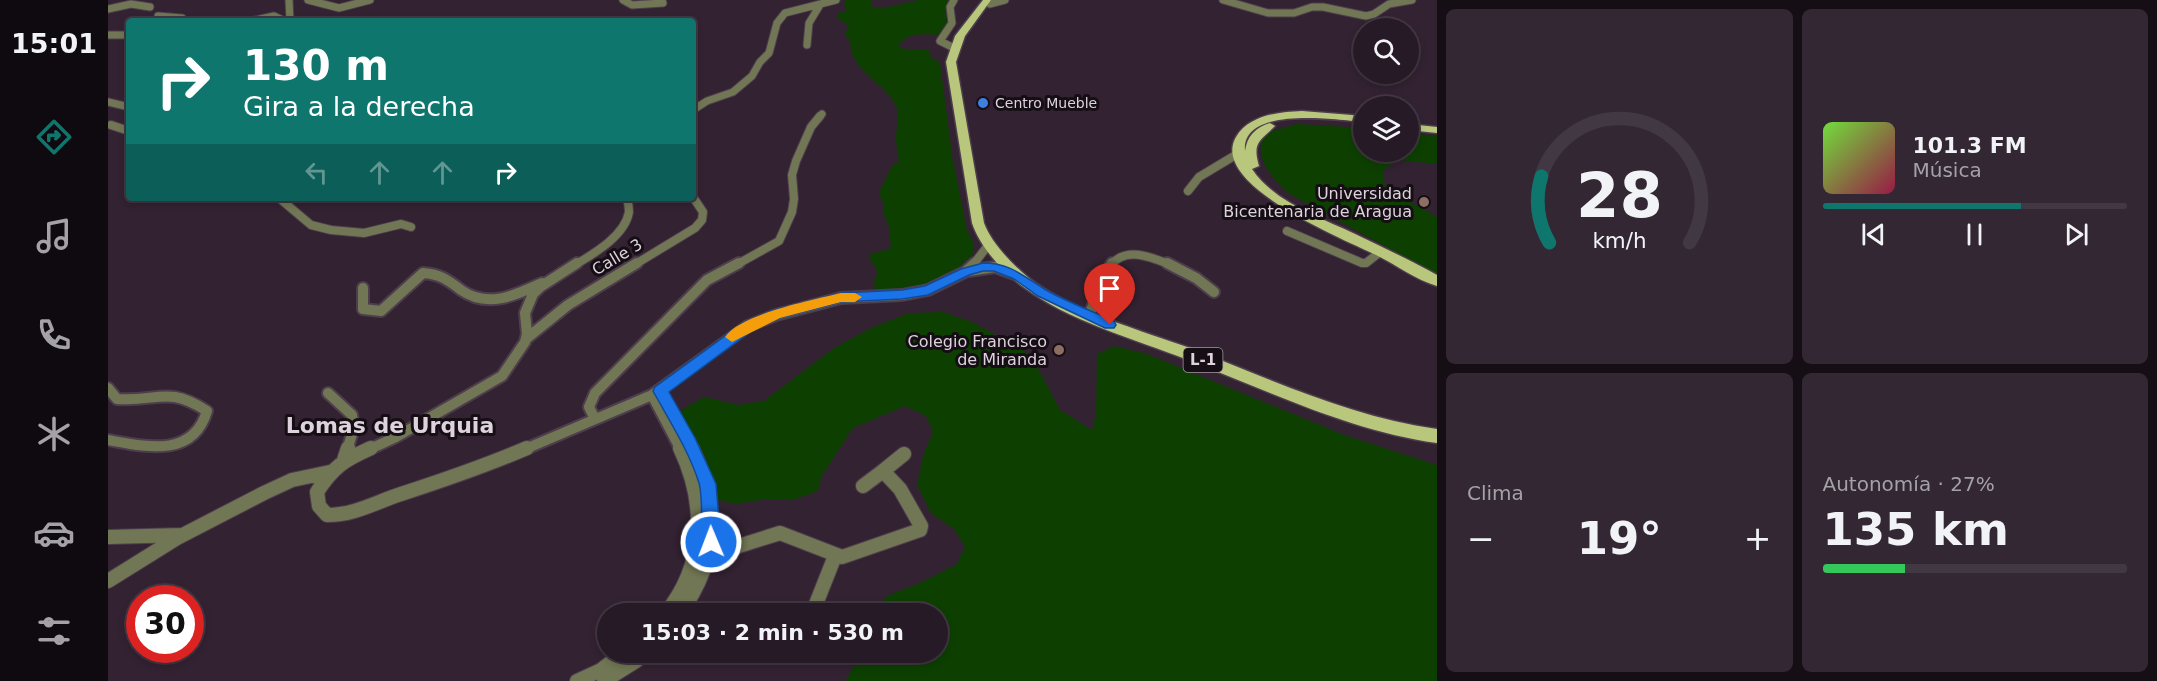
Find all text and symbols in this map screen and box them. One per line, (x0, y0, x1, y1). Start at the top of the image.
map controls (1353, 18, 1419, 162)
button: search (1353, 18, 1419, 84)
text: 15:01 (11, 28, 97, 59)
text: 130 m (243, 41, 389, 90)
icon: right (144, 42, 222, 120)
text: Gira a la derecha (243, 91, 475, 122)
place label: Centro Mueble (995, 95, 1097, 111)
marker: Centro Mueble (976, 96, 990, 110)
button: layers (1353, 96, 1419, 162)
icon: directions (33, 116, 75, 158)
text: 101.3 FM (1913, 133, 2027, 158)
icon: left (300, 156, 333, 189)
icon: ahead (363, 156, 396, 189)
icon: ahead (426, 156, 459, 189)
icon: right (489, 156, 522, 189)
text: Música (1913, 158, 1982, 182)
text: 28 (1576, 160, 1663, 233)
place label: Universidad Bicentenaria de Aragua (1223, 184, 1412, 221)
marker: Universidad Bicentenaria de Aragua (1417, 195, 1431, 209)
icon: music (33, 215, 75, 257)
icon: previous (1857, 218, 1890, 251)
icon: pause (1958, 218, 1991, 251)
icon: next (2060, 218, 2093, 251)
text: km/h (1592, 229, 1646, 254)
street label: Calle 3 (589, 235, 645, 279)
pin (1084, 263, 1135, 325)
icon: arrive (1093, 272, 1126, 305)
icon: phone (33, 314, 75, 356)
place label: Colegio Francisco de Miranda (908, 332, 1047, 369)
marker: Colegio Francisco de Miranda (1052, 343, 1066, 357)
road number: L-1 (1184, 348, 1222, 372)
icon: climate (33, 413, 75, 455)
district label: Lomas de Urquia (286, 413, 494, 438)
text: Autonomía · 27% (1823, 472, 1995, 496)
text: Clima (1467, 481, 1524, 505)
text: 135 km (1823, 503, 2009, 556)
position arrow (679, 510, 743, 574)
icon: car (33, 512, 75, 554)
text: 19° (1577, 512, 1662, 565)
text: − (1467, 519, 1495, 558)
text: + (1744, 519, 1772, 558)
speed limit sign: 30 (126, 585, 204, 663)
icon: filters (33, 610, 75, 652)
text: 15:03 · 2 min · 530 m (641, 620, 904, 645)

